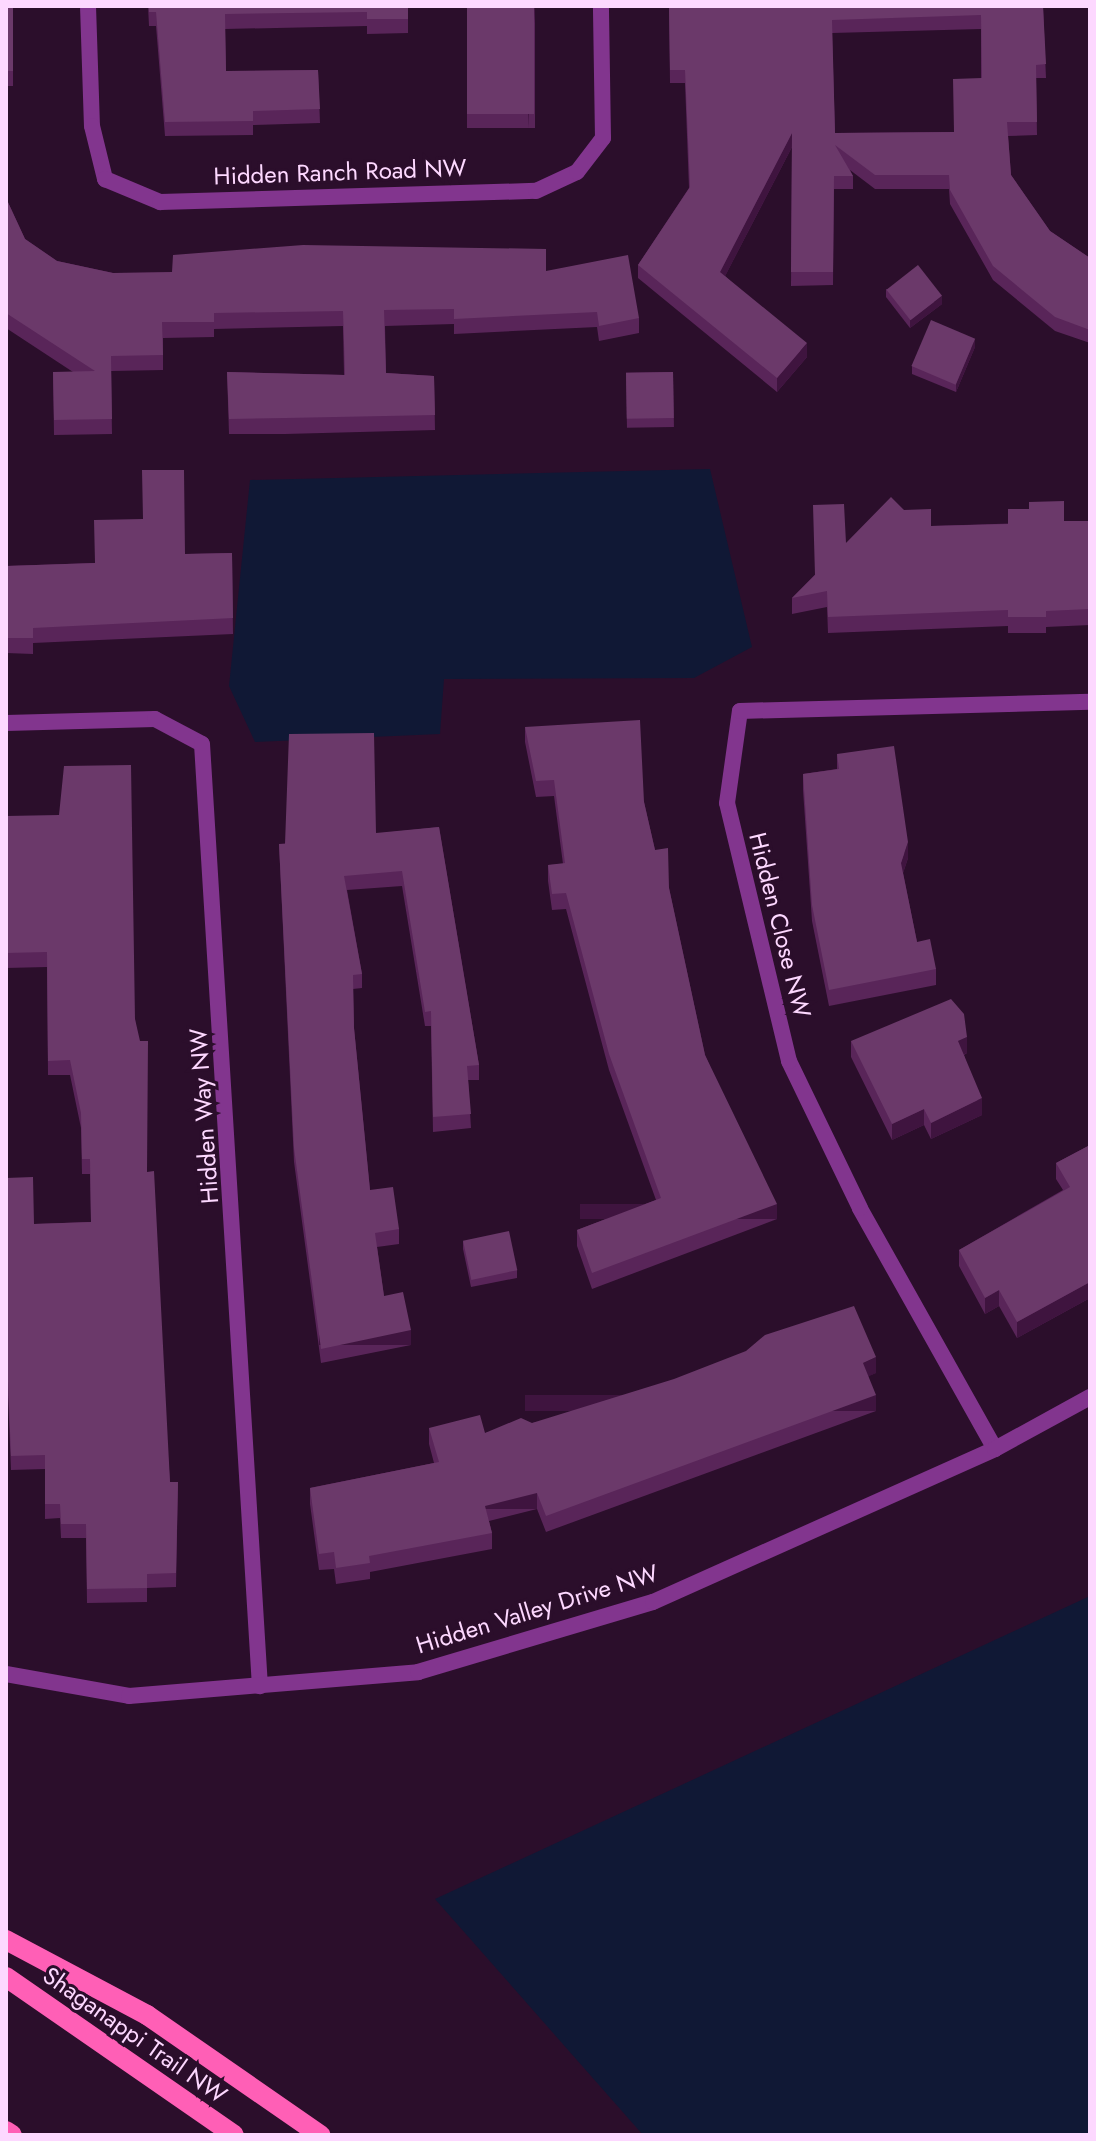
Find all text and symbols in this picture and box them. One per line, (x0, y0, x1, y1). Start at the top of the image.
street label: Hidden Ranch Road NW (213, 153, 467, 191)
street label: Hidden Close NW (743, 830, 817, 1020)
street label: Hidden Way NW (184, 1027, 224, 1205)
street label: Hidden Valley Drive NW (412, 1558, 662, 1660)
street label: Shaganappi Trail NW (38, 1961, 232, 2109)

